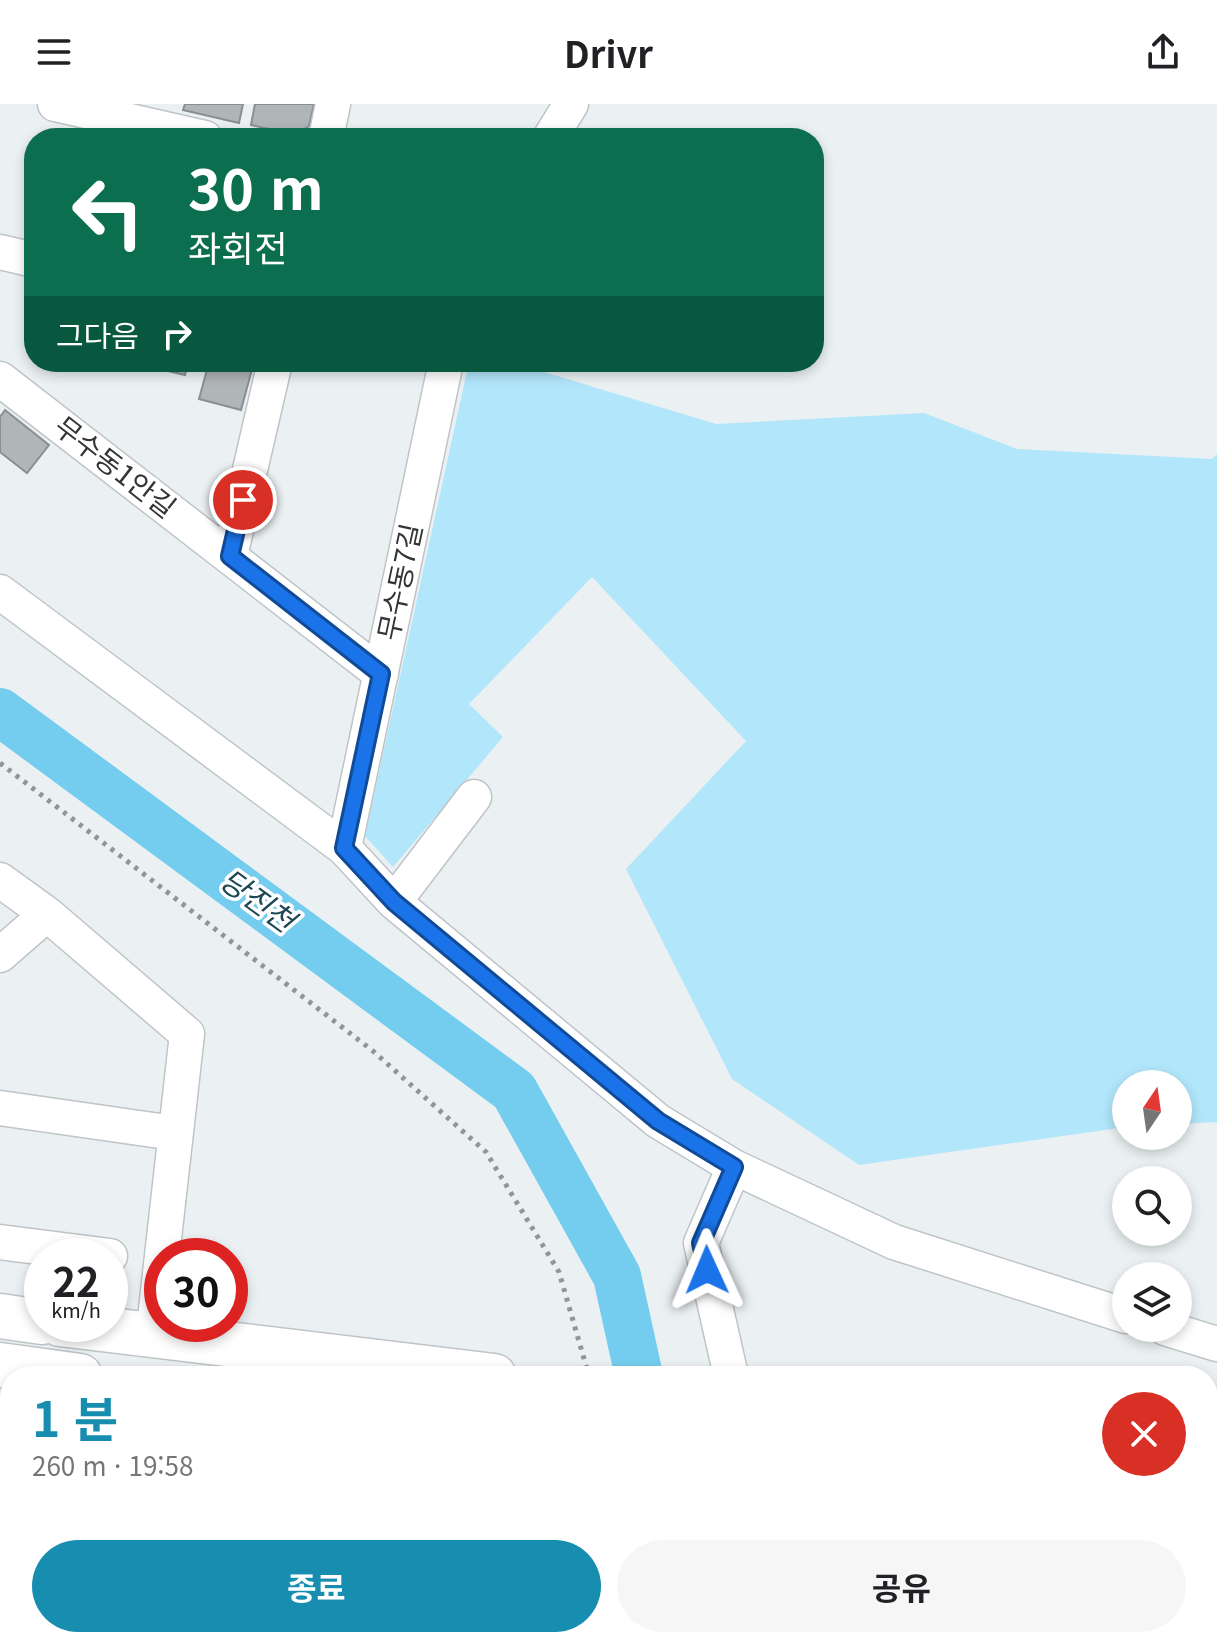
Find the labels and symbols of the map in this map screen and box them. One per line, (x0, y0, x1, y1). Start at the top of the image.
street label: 무수동1안길 (47, 405, 185, 526)
pin (209, 466, 277, 534)
street label: 무수동7길 (366, 519, 430, 644)
water label: 당진천 (212, 856, 308, 943)
north arrow (1112, 1070, 1192, 1150)
position arrow (665, 1228, 749, 1312)
speed limit sign: 30 (144, 1238, 248, 1342)

